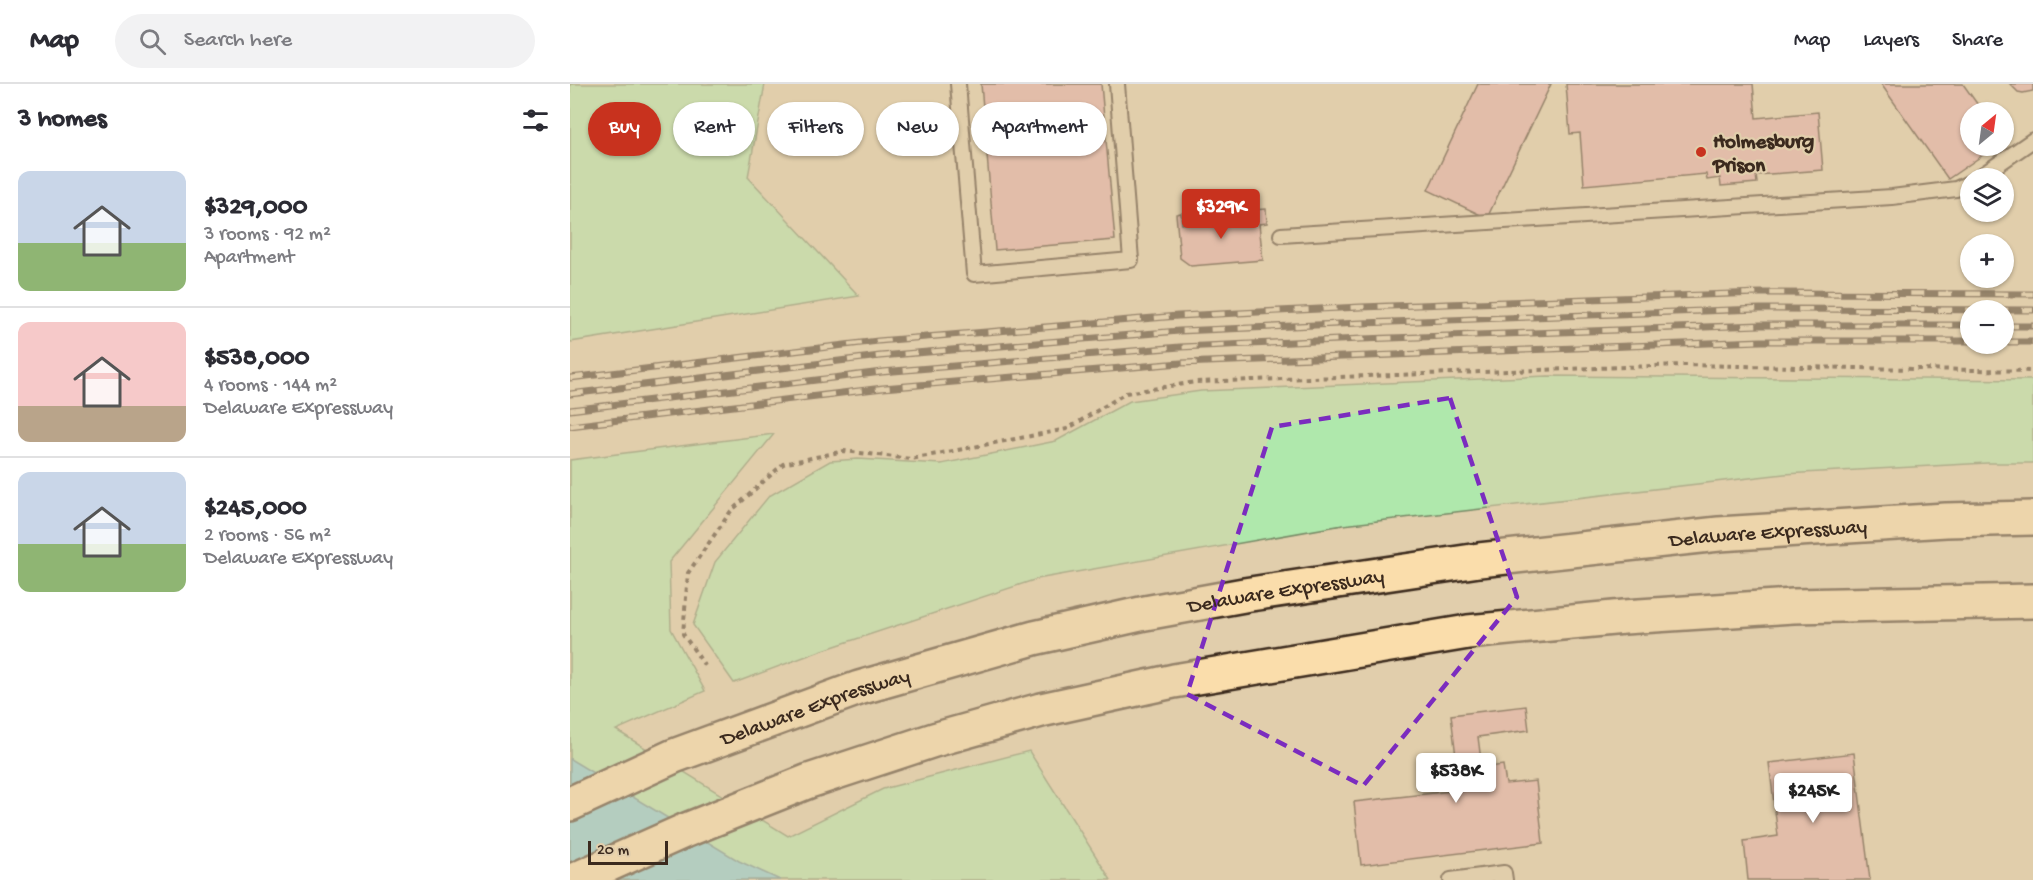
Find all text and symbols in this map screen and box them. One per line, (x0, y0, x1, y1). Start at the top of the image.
search box (115, 14, 535, 68)
text: Map (30, 25, 79, 58)
icon: search (136, 25, 169, 58)
text: Search here (184, 28, 292, 54)
text: Map (1794, 29, 1830, 54)
text: Layers (1863, 29, 1919, 54)
text: Share (1952, 29, 2003, 54)
chip: Buy (588, 102, 661, 156)
chip: Rent (673, 102, 755, 156)
chip: Filters (767, 102, 864, 156)
chip: New (876, 102, 959, 156)
chip: Apartment (971, 102, 1107, 156)
north arrow (1960, 102, 2014, 156)
map controls (1960, 102, 2014, 354)
icon: filters (519, 104, 552, 137)
text: 3 homes (18, 105, 107, 136)
place label: Holmesburg Prison (1712, 131, 1814, 180)
marker: Holmesburg Prison (1694, 145, 1708, 159)
button: layers (1960, 168, 2014, 222)
pin: $329K (1179, 189, 1263, 240)
text: $329,000 (204, 193, 307, 224)
icon: home (66, 195, 138, 267)
text: $329K (1196, 197, 1246, 220)
text: 3 rooms · 92 m² (204, 224, 331, 247)
button: + (1960, 234, 2014, 288)
text: Apartment (204, 247, 294, 270)
button: − (1960, 300, 2014, 354)
text: $538,000 (204, 344, 310, 375)
icon: home (66, 346, 138, 418)
text: 4 rooms · 144 m² (204, 375, 337, 398)
text: Delaware Expressway (204, 398, 393, 421)
text: $245,000 (204, 494, 307, 525)
icon: home (66, 496, 138, 568)
street label: Delaware Expressway (1666, 516, 1868, 556)
text: 2 rooms · 56 m² (204, 525, 331, 548)
text: Delaware Expressway (204, 548, 393, 571)
street label: Delaware Expressway (1184, 565, 1386, 621)
street label: Delaware Expressway (716, 665, 913, 754)
pin: $538K (1414, 753, 1498, 804)
text: $538K (1430, 761, 1482, 784)
pin: $245K (1771, 773, 1855, 824)
text: $245K (1788, 781, 1838, 804)
scale bar (588, 838, 668, 866)
text: 20 m (597, 842, 629, 861)

